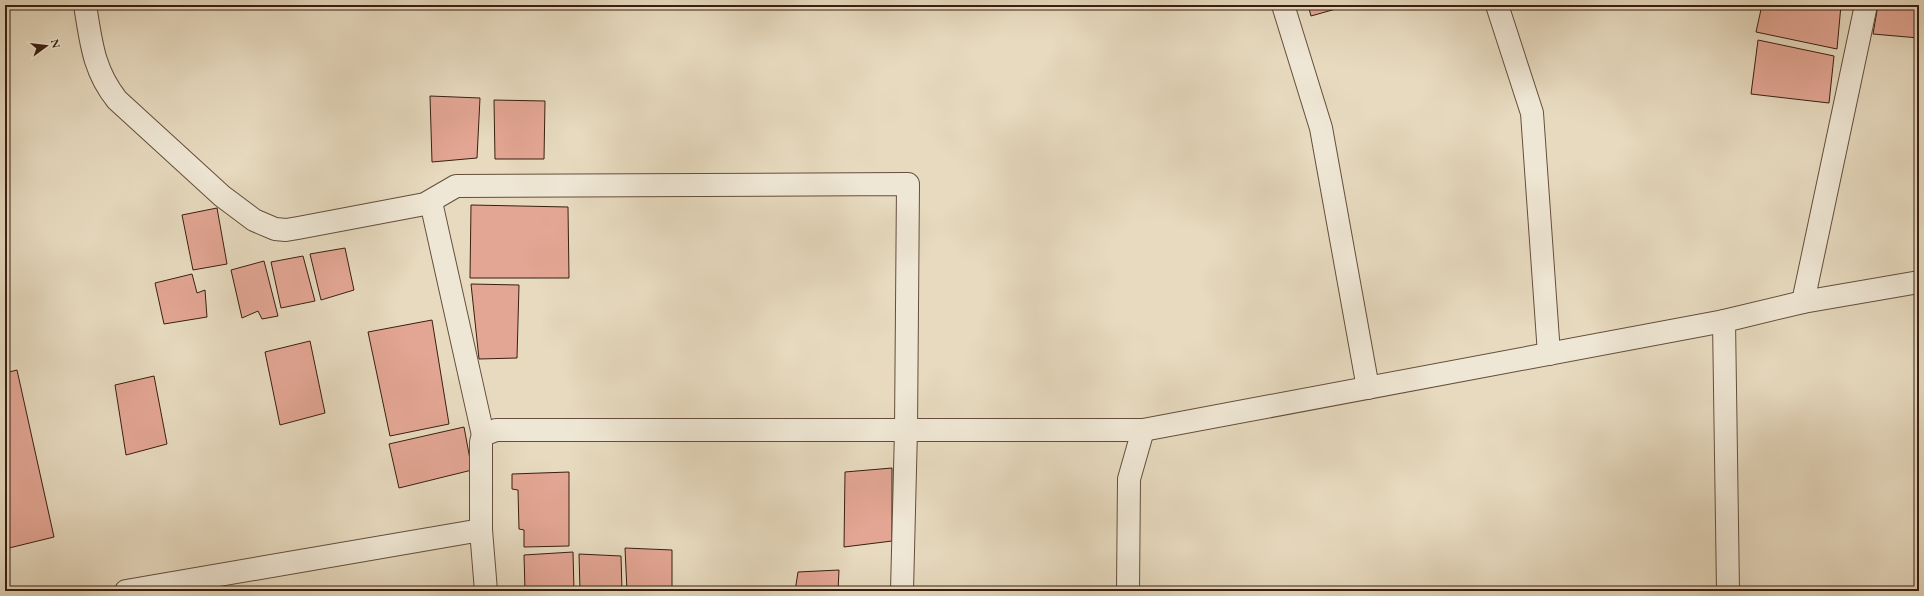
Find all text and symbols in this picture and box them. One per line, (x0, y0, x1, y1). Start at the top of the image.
north arrow (26, 26, 66, 66)
text: N (48, 37, 64, 50)

